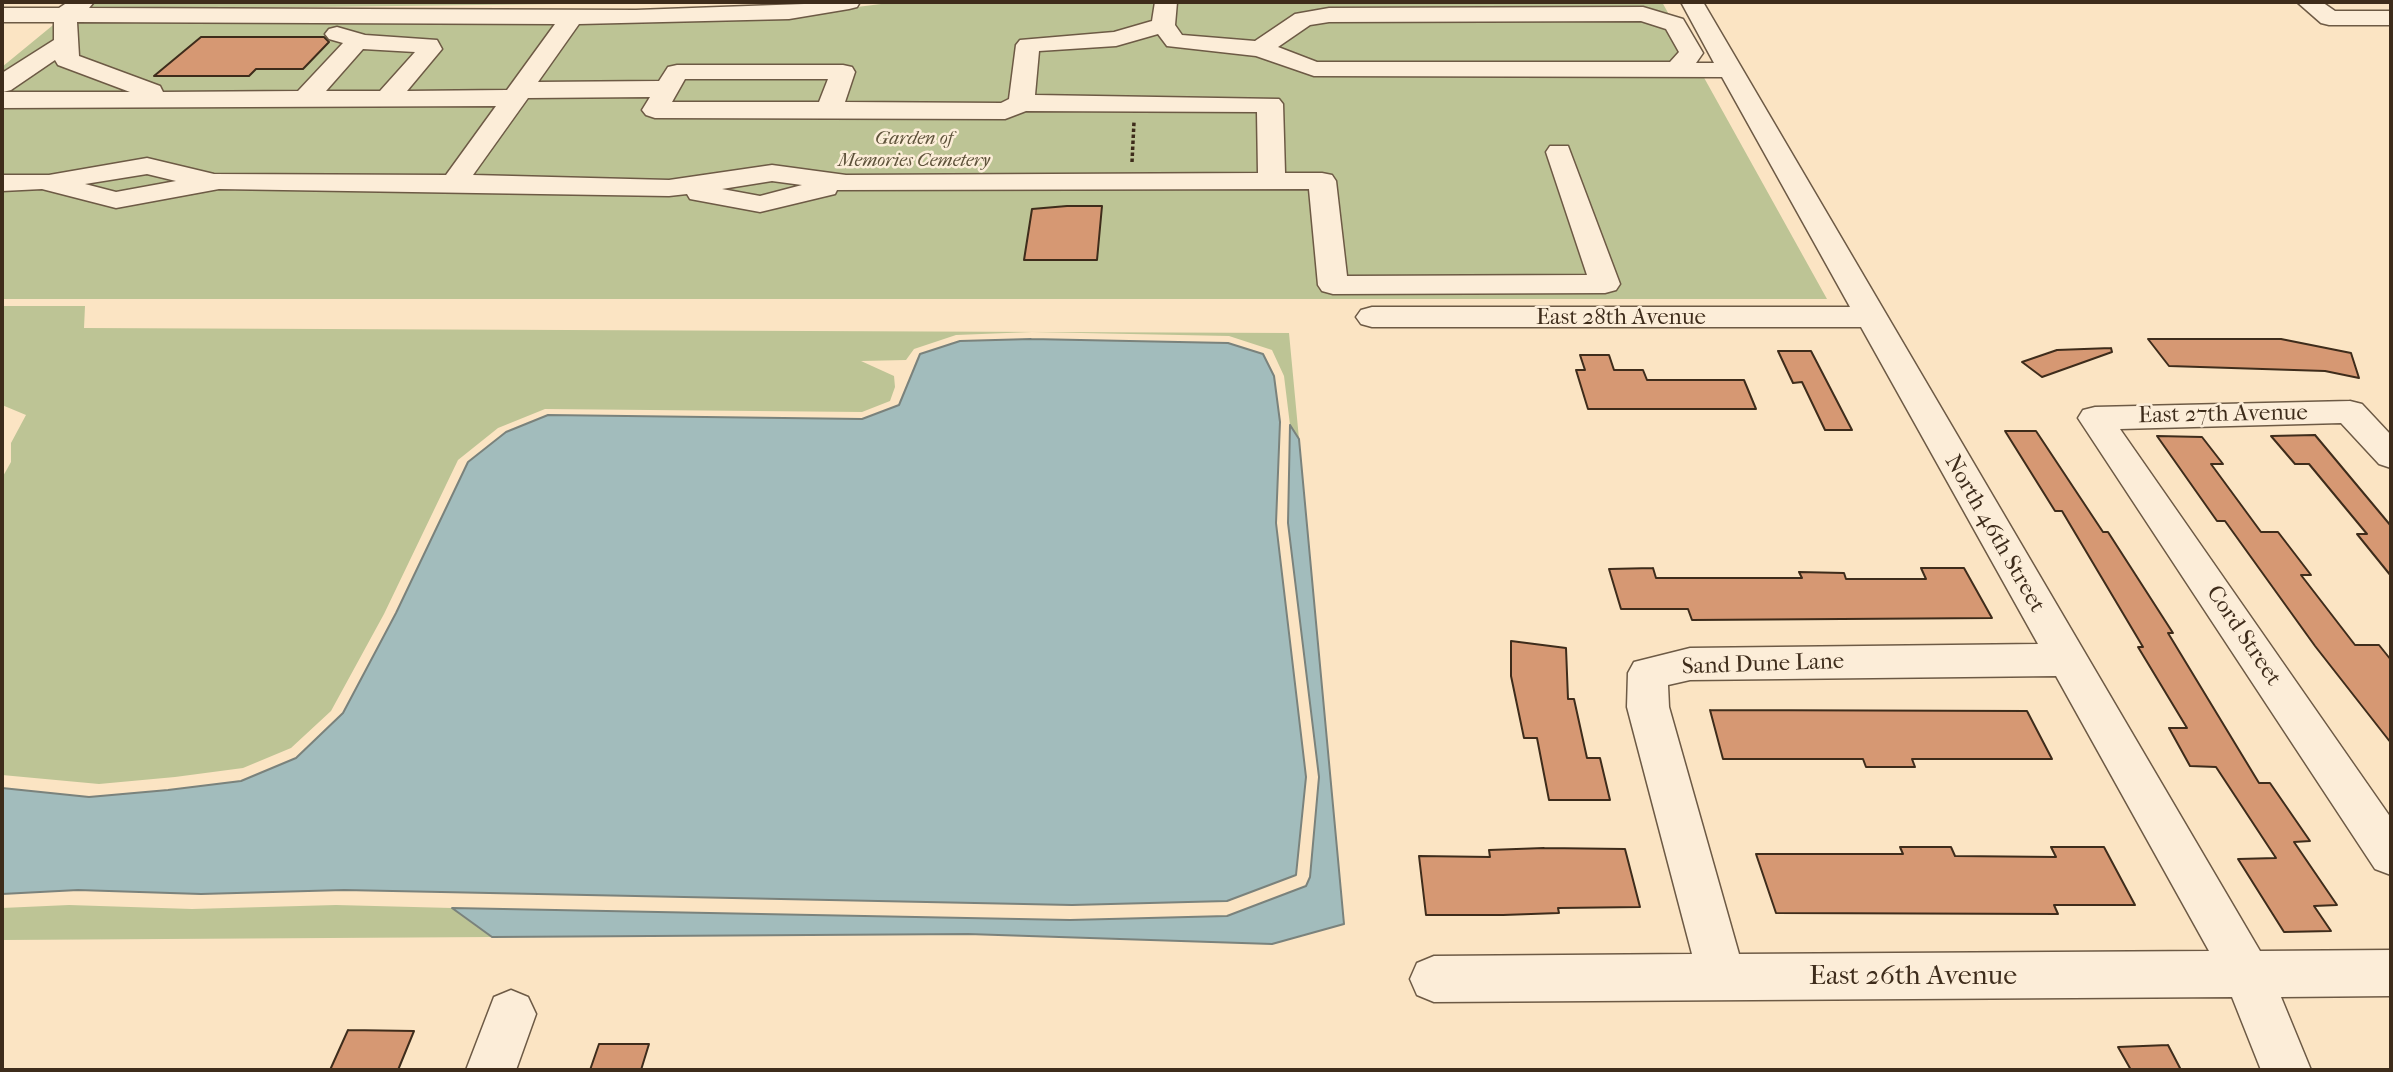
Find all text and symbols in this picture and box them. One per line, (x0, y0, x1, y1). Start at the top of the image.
park label: Garden of Memories Cemetery (838, 128, 990, 172)
street label: East 28th Avenue (1536, 304, 1706, 332)
street label: East 27th Avenue (2138, 400, 2308, 430)
street label: North 46th Street (1938, 450, 2050, 618)
street label: Cord Street (2200, 581, 2286, 691)
street label: Sand Dune Lane (1681, 648, 1845, 682)
street label: East 26th Avenue (1809, 960, 2017, 994)

